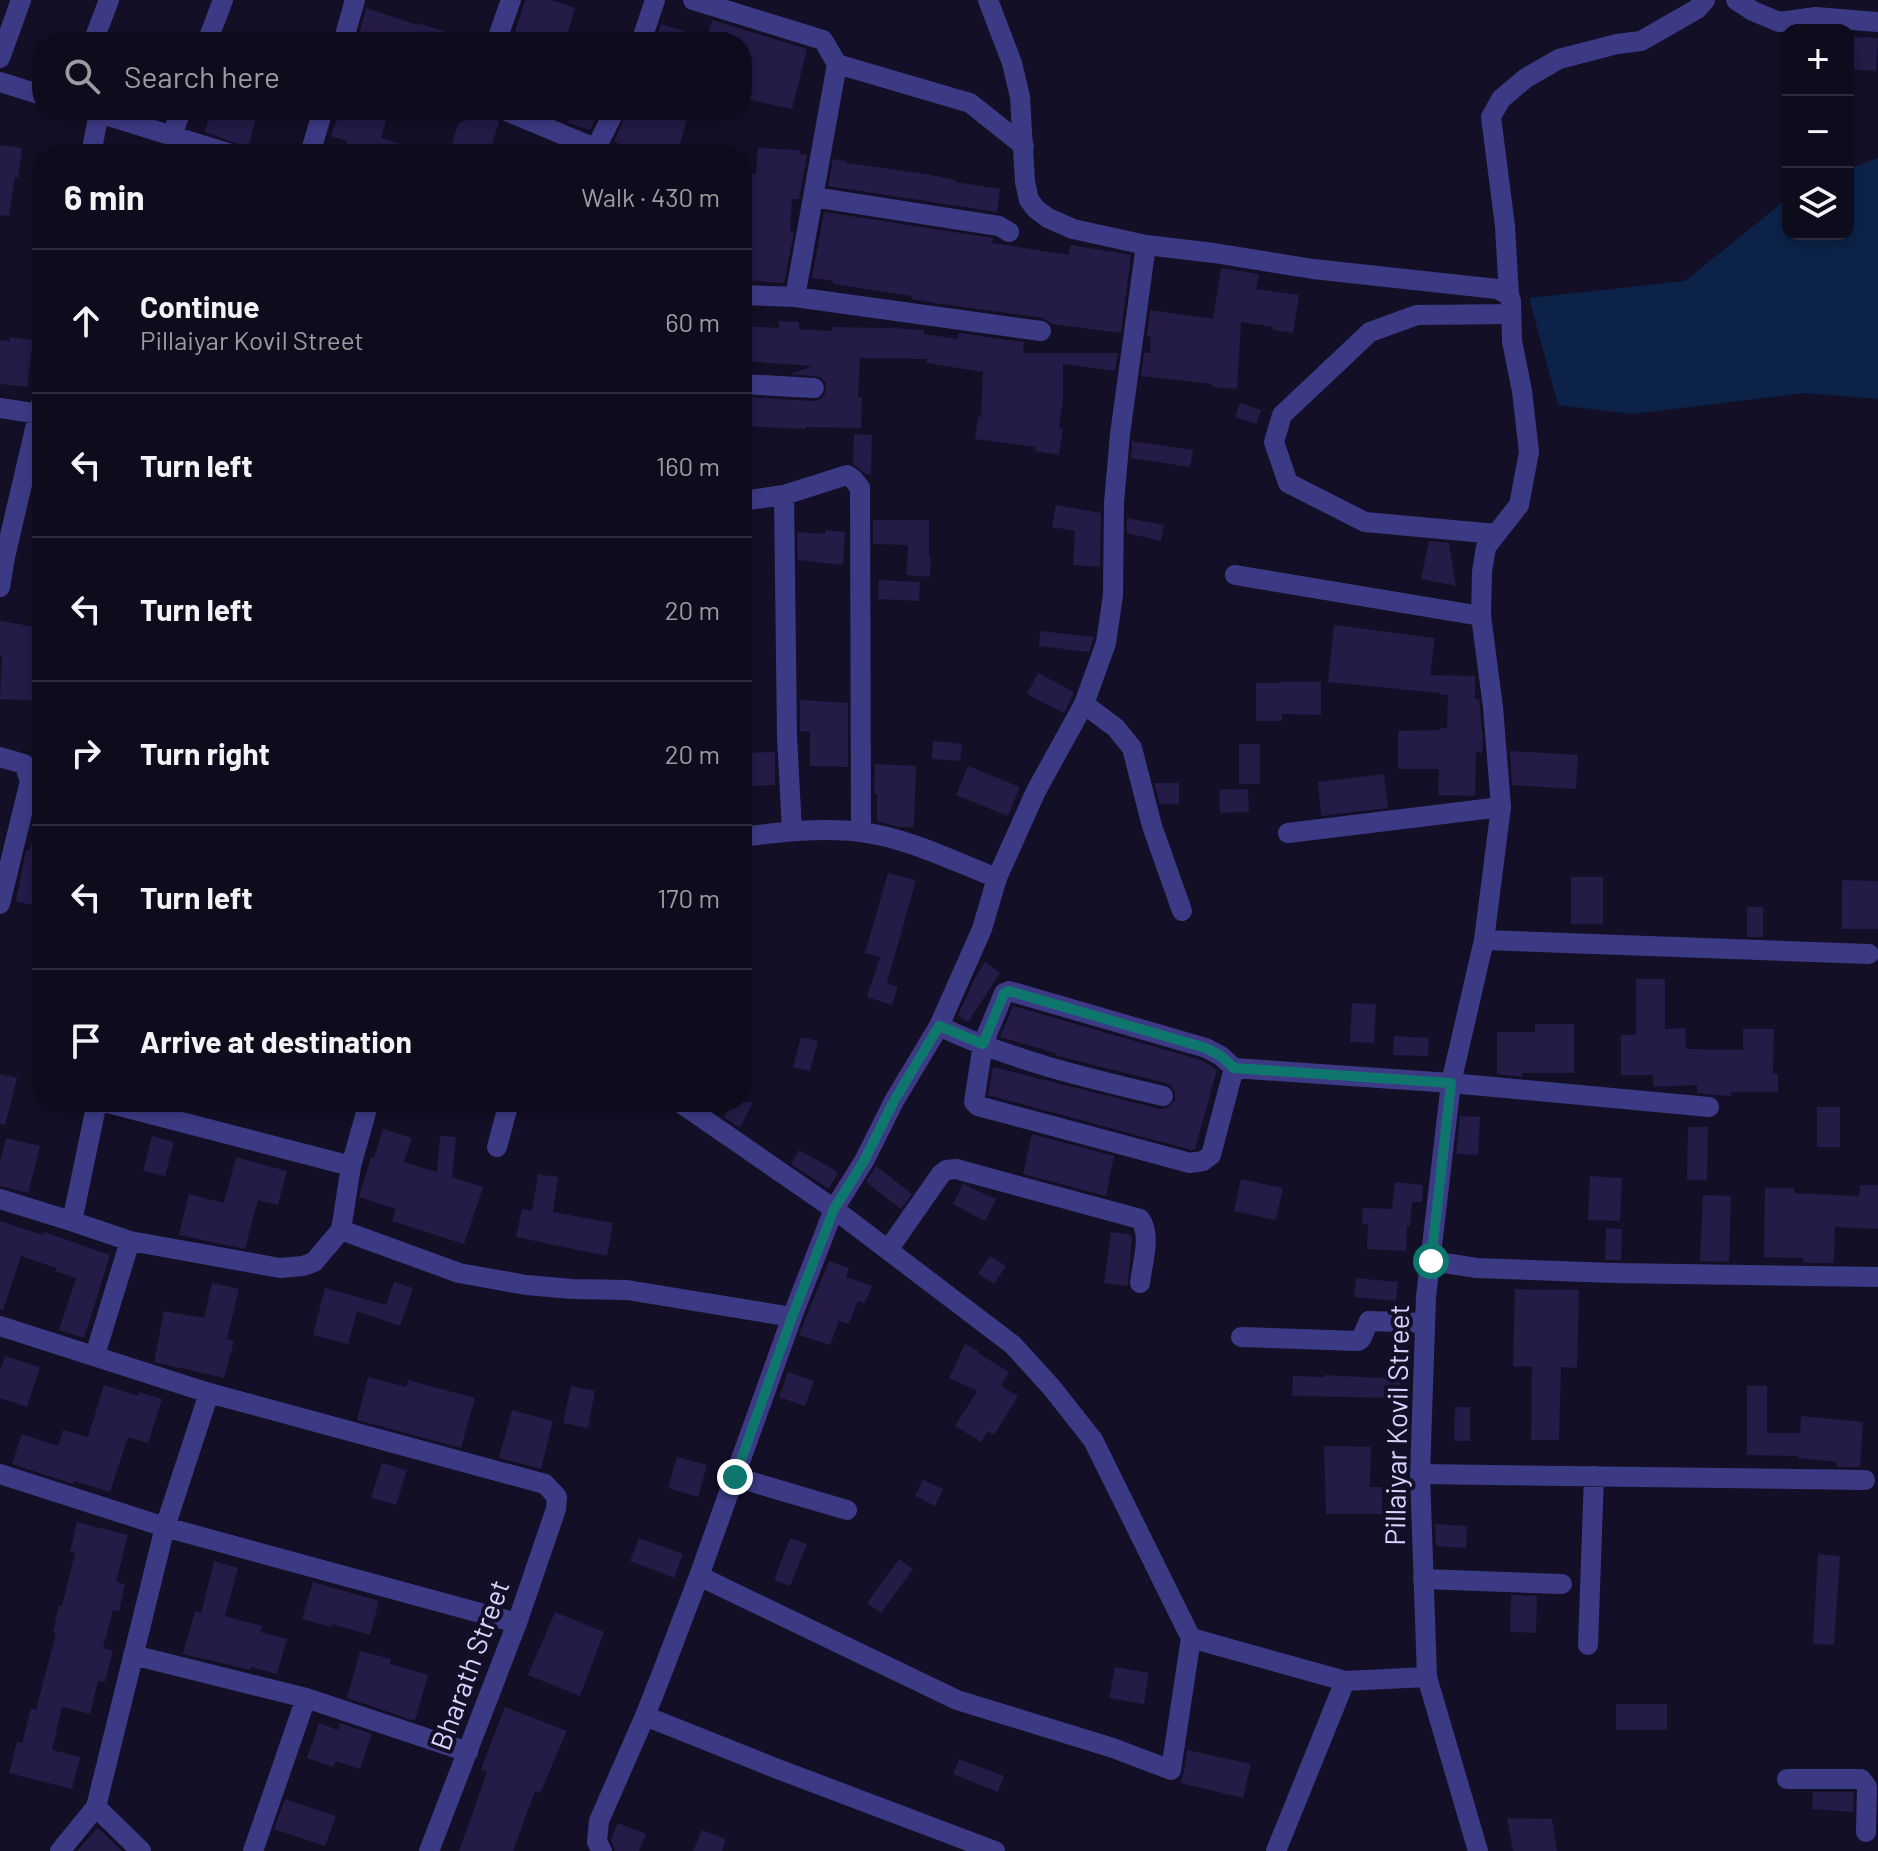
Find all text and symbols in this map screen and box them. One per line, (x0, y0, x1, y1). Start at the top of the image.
map controls (1782, 24, 1854, 240)
button: + (1782, 24, 1854, 96)
search box (32, 32, 752, 120)
icon: search (60, 54, 104, 98)
text: Search here (124, 58, 280, 94)
button: − (1782, 96, 1854, 168)
button: layers (1782, 168, 1854, 240)
text: 6 min (64, 176, 145, 217)
text: Walk · 430 m (581, 181, 720, 212)
text: Continue (140, 288, 260, 324)
icon: ahead (64, 299, 108, 343)
text: 60 m (665, 306, 720, 337)
text: Pillaiyar Kovil Street (140, 324, 364, 355)
icon: left (64, 443, 108, 487)
text: Turn left (140, 447, 253, 483)
text: 160 m (656, 450, 720, 481)
icon: left (64, 587, 108, 631)
text: Turn left (140, 591, 253, 627)
text: 20 m (665, 594, 720, 625)
icon: right (64, 731, 108, 775)
text: Turn right (140, 735, 270, 771)
text: 20 m (665, 738, 720, 769)
icon: left (64, 875, 108, 919)
text: Turn left (140, 879, 253, 915)
text: 170 m (657, 882, 720, 913)
icon: arrive (64, 1019, 108, 1063)
text: Arrive at destination (140, 1023, 412, 1059)
route start (1413, 1243, 1449, 1279)
street label: Pillaiyar Kovil Street (1377, 1304, 1415, 1546)
route end (717, 1459, 753, 1495)
street label: Bharath Street (423, 1575, 516, 1754)

